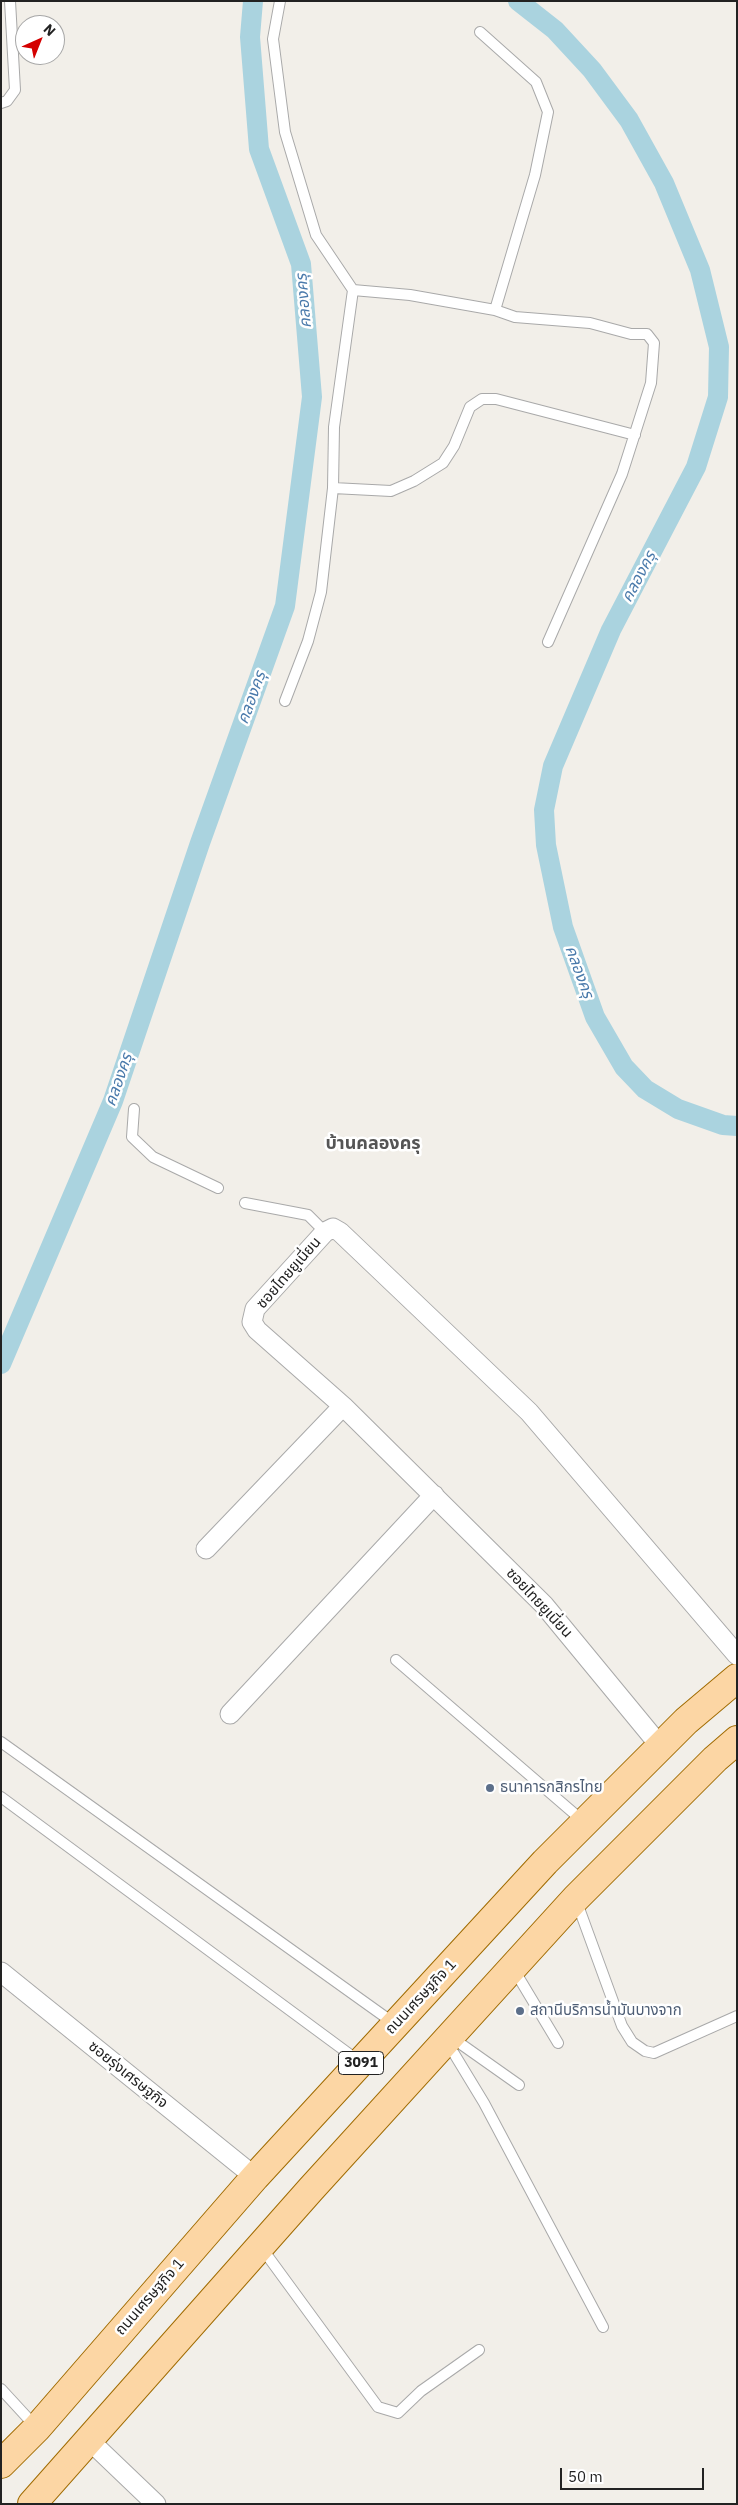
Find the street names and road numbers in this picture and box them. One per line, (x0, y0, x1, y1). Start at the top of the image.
street label: ซอยไทยยูเนี่ยน (253, 1234, 325, 1312)
street label: ซอยไทยยูเนี่ยน (502, 1564, 576, 1642)
street label: ถนนเศรษฐกิจ 1 (382, 1956, 460, 2038)
street label: ซอยรุ่งเศรษฐกิจ (85, 2037, 171, 2113)
road number: 3091 (338, 2052, 384, 2074)
street label: ถนนเศรษฐกิจ 1 (112, 2255, 188, 2339)

